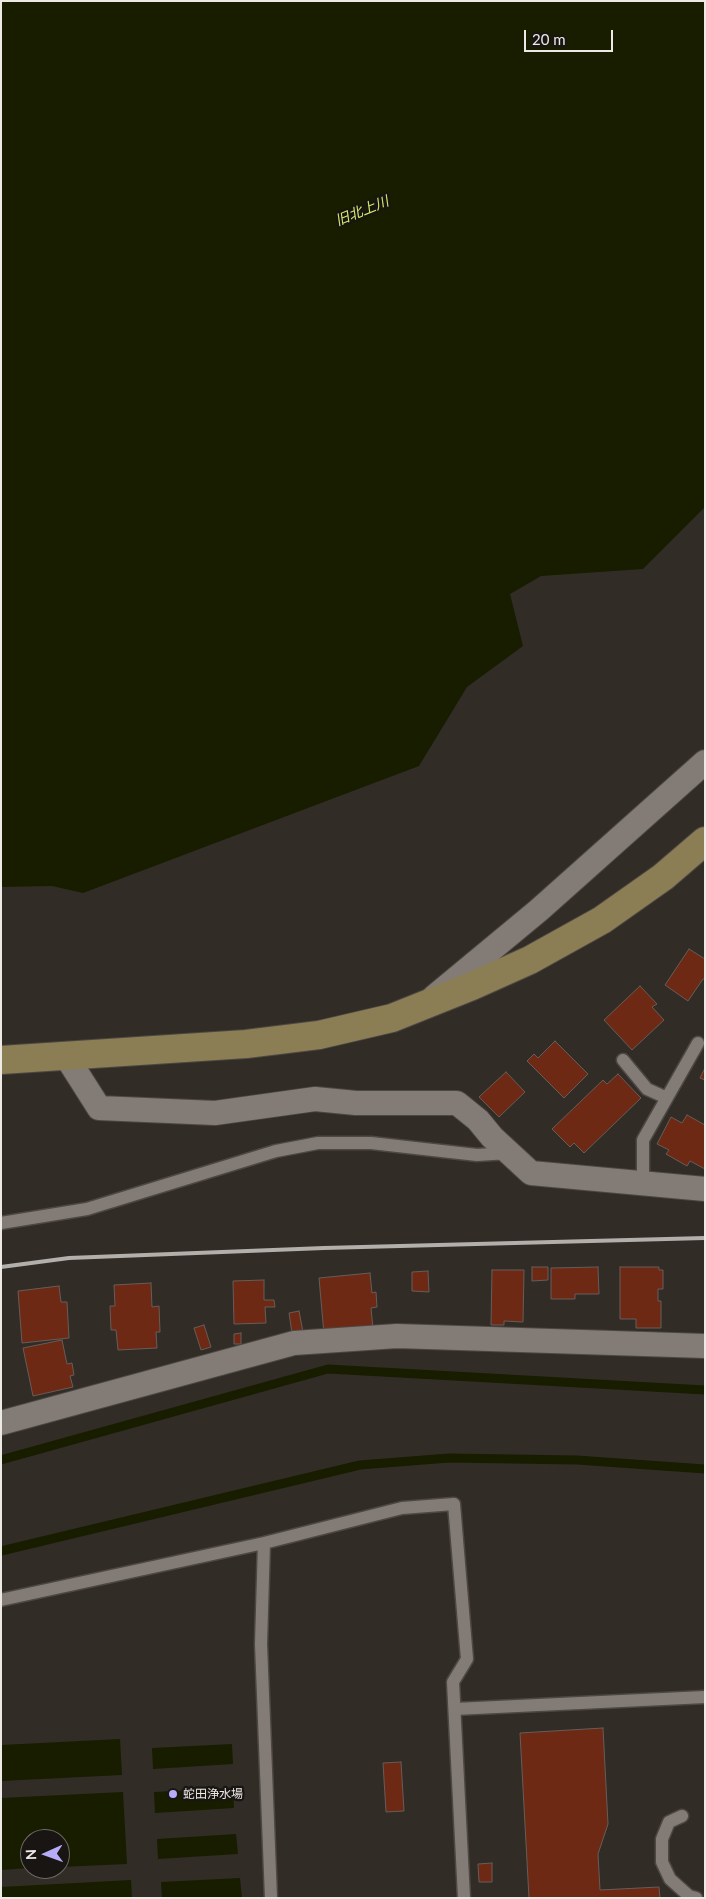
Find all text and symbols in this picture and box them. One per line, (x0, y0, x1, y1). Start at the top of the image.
scale bar (526, 20, 615, 52)
text: 20 m (532, 30, 566, 48)
water label: 旧北上川 (333, 193, 391, 229)
place label: 蛇田浄水場 (183, 1787, 243, 1801)
marker: 蛇田浄水場 (167, 1788, 179, 1800)
north arrow (20, 1829, 70, 1879)
text: N (22, 1849, 39, 1860)

